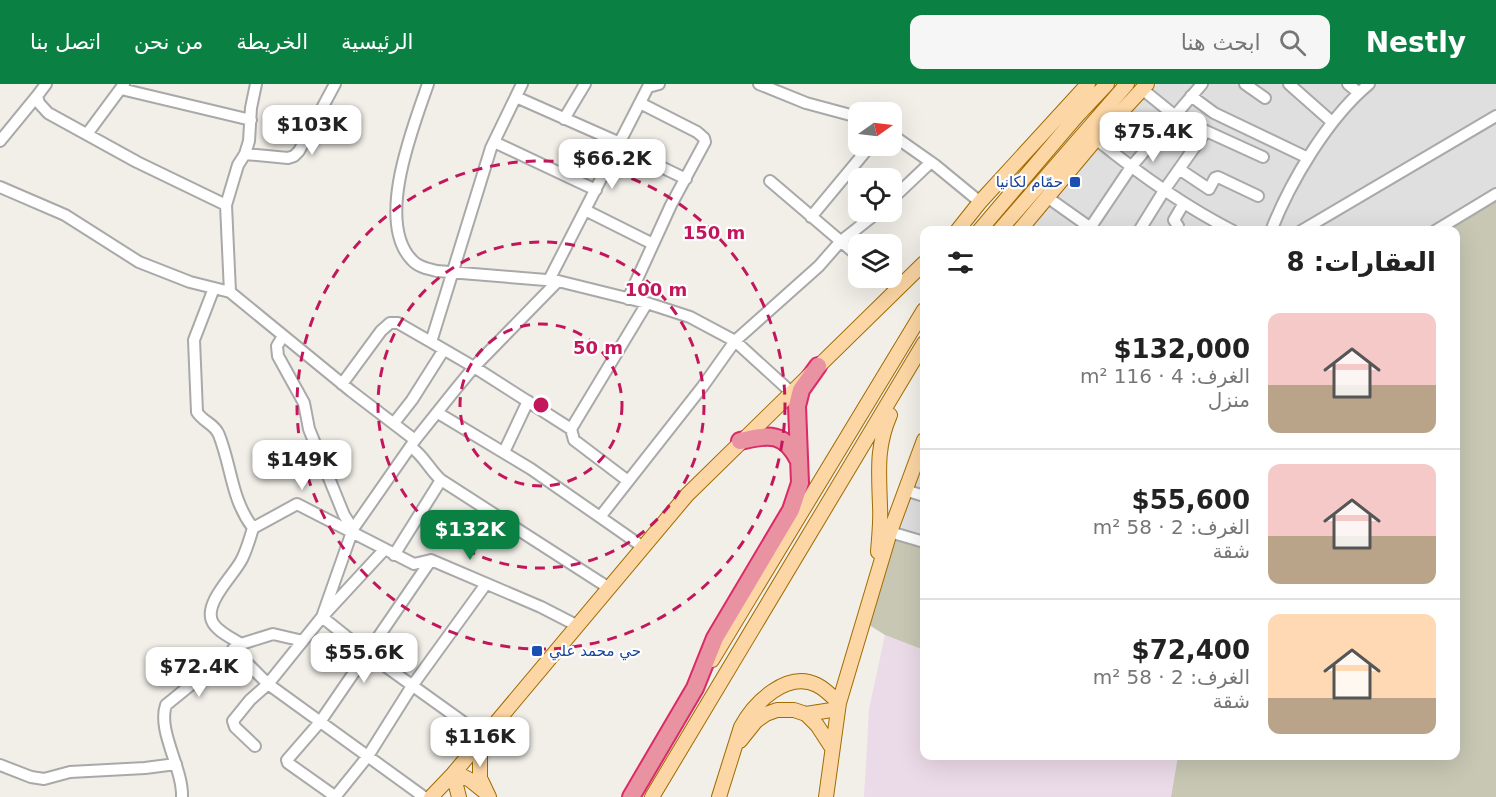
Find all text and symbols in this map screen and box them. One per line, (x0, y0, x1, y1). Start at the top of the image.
search box (910, 15, 1330, 69)
icon: search (1276, 26, 1309, 59)
text: Nestly (1366, 26, 1466, 59)
text: اتصل بنا (30, 30, 101, 54)
text: من نحن (134, 30, 203, 54)
text: الخريطة (236, 30, 308, 54)
text: الرئيسية (341, 30, 413, 54)
text: ابحث هنا (1181, 30, 1261, 55)
north arrow (848, 102, 902, 156)
map controls (848, 102, 902, 288)
pin: $103K (270, 105, 354, 156)
text: $103K (276, 112, 348, 136)
pin: $75.4K (1104, 112, 1202, 163)
text: $75.4K (1114, 119, 1192, 143)
pin: $66.2K (563, 139, 661, 190)
text: $66.2K (573, 146, 651, 170)
button: locate (848, 168, 902, 222)
place label: حمّام لكانيا (996, 173, 1063, 191)
marker: حمّام لكانيا (1068, 175, 1082, 189)
text: 150 m (683, 222, 745, 243)
button: layers (848, 234, 902, 288)
icon: filters (944, 246, 977, 279)
text: العقارات: 8 (1287, 247, 1436, 277)
text: 100 m (625, 279, 687, 300)
text: $132,000 (1113, 334, 1250, 364)
text: 50 m (573, 337, 623, 358)
icon: home (1316, 337, 1388, 409)
text: الغرف: 4 · 116 m² (1080, 364, 1250, 388)
text: منزل (1208, 388, 1250, 412)
centre of rings (531, 395, 551, 415)
pin: $149K (260, 440, 344, 491)
text: $149K (266, 447, 338, 471)
text: $55,600 (1132, 485, 1250, 515)
icon: home (1316, 488, 1388, 560)
pin: $132K (428, 510, 512, 561)
text: الغرف: 2 · 58 m² (1093, 515, 1250, 539)
text: $132K (434, 517, 506, 541)
text: شقة (1212, 539, 1250, 563)
pin: $55.6K (315, 633, 413, 684)
text: $72,400 (1132, 635, 1250, 665)
icon: home (1316, 638, 1388, 710)
text: $55.6K (325, 640, 403, 664)
place label: حي محمد علي (549, 642, 641, 661)
marker: حي محمد علي (530, 644, 544, 658)
pin: $72.4K (150, 647, 248, 698)
text: $72.4K (160, 654, 238, 678)
text: الغرف: 2 · 58 m² (1093, 665, 1250, 689)
text: شقة (1212, 689, 1250, 713)
pin: $116K (438, 717, 522, 768)
text: $116K (444, 724, 516, 748)

